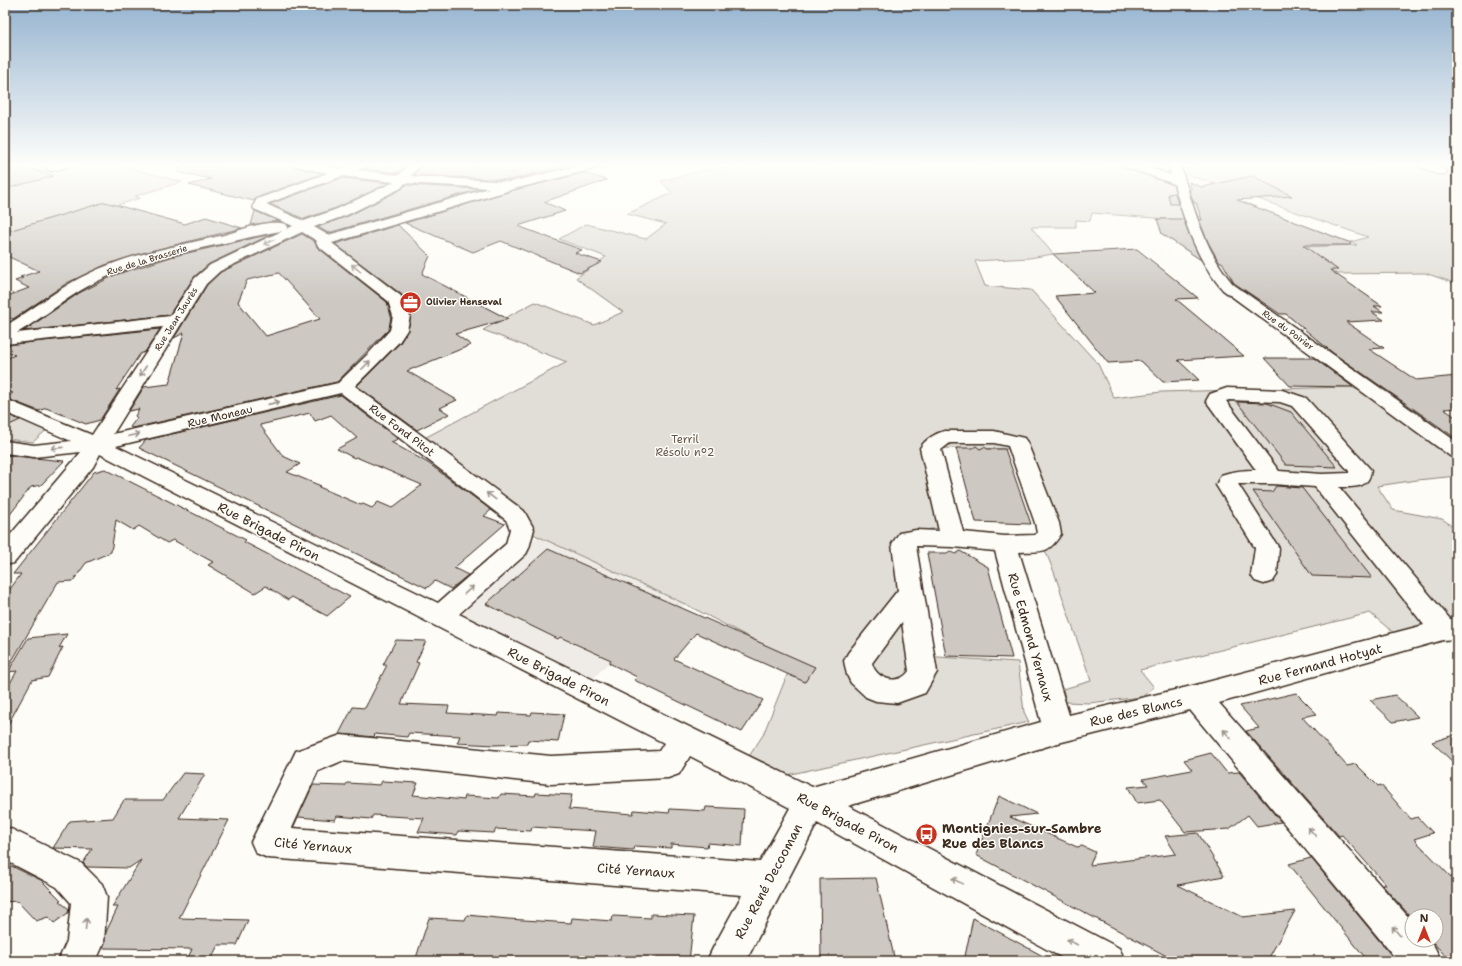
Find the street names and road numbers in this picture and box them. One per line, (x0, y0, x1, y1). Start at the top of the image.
street label: Rue de la Brasserie (105, 242, 189, 278)
street label: Rue Jean Jaurès (152, 285, 200, 353)
street label: Rue du Poirier (1260, 307, 1316, 353)
street label: Rue Fond Pitot (366, 401, 438, 460)
street label: Rue Moneau (186, 402, 254, 431)
street label: Rue Brigade Piron (215, 498, 323, 565)
street label: Rue Edmond Yernaux (1004, 571, 1057, 704)
street label: Rue Fernand Hotyat (1256, 640, 1384, 689)
street label: Rue Brigade Piron (505, 643, 613, 710)
street label: Rue des Blancs (1088, 693, 1184, 730)
street label: Rue Brigade Piron (794, 788, 902, 856)
street label: Rue René Decooman (731, 821, 806, 942)
street label: Cité Yernaux (273, 834, 353, 857)
street label: Cité Yernaux (596, 859, 676, 882)

